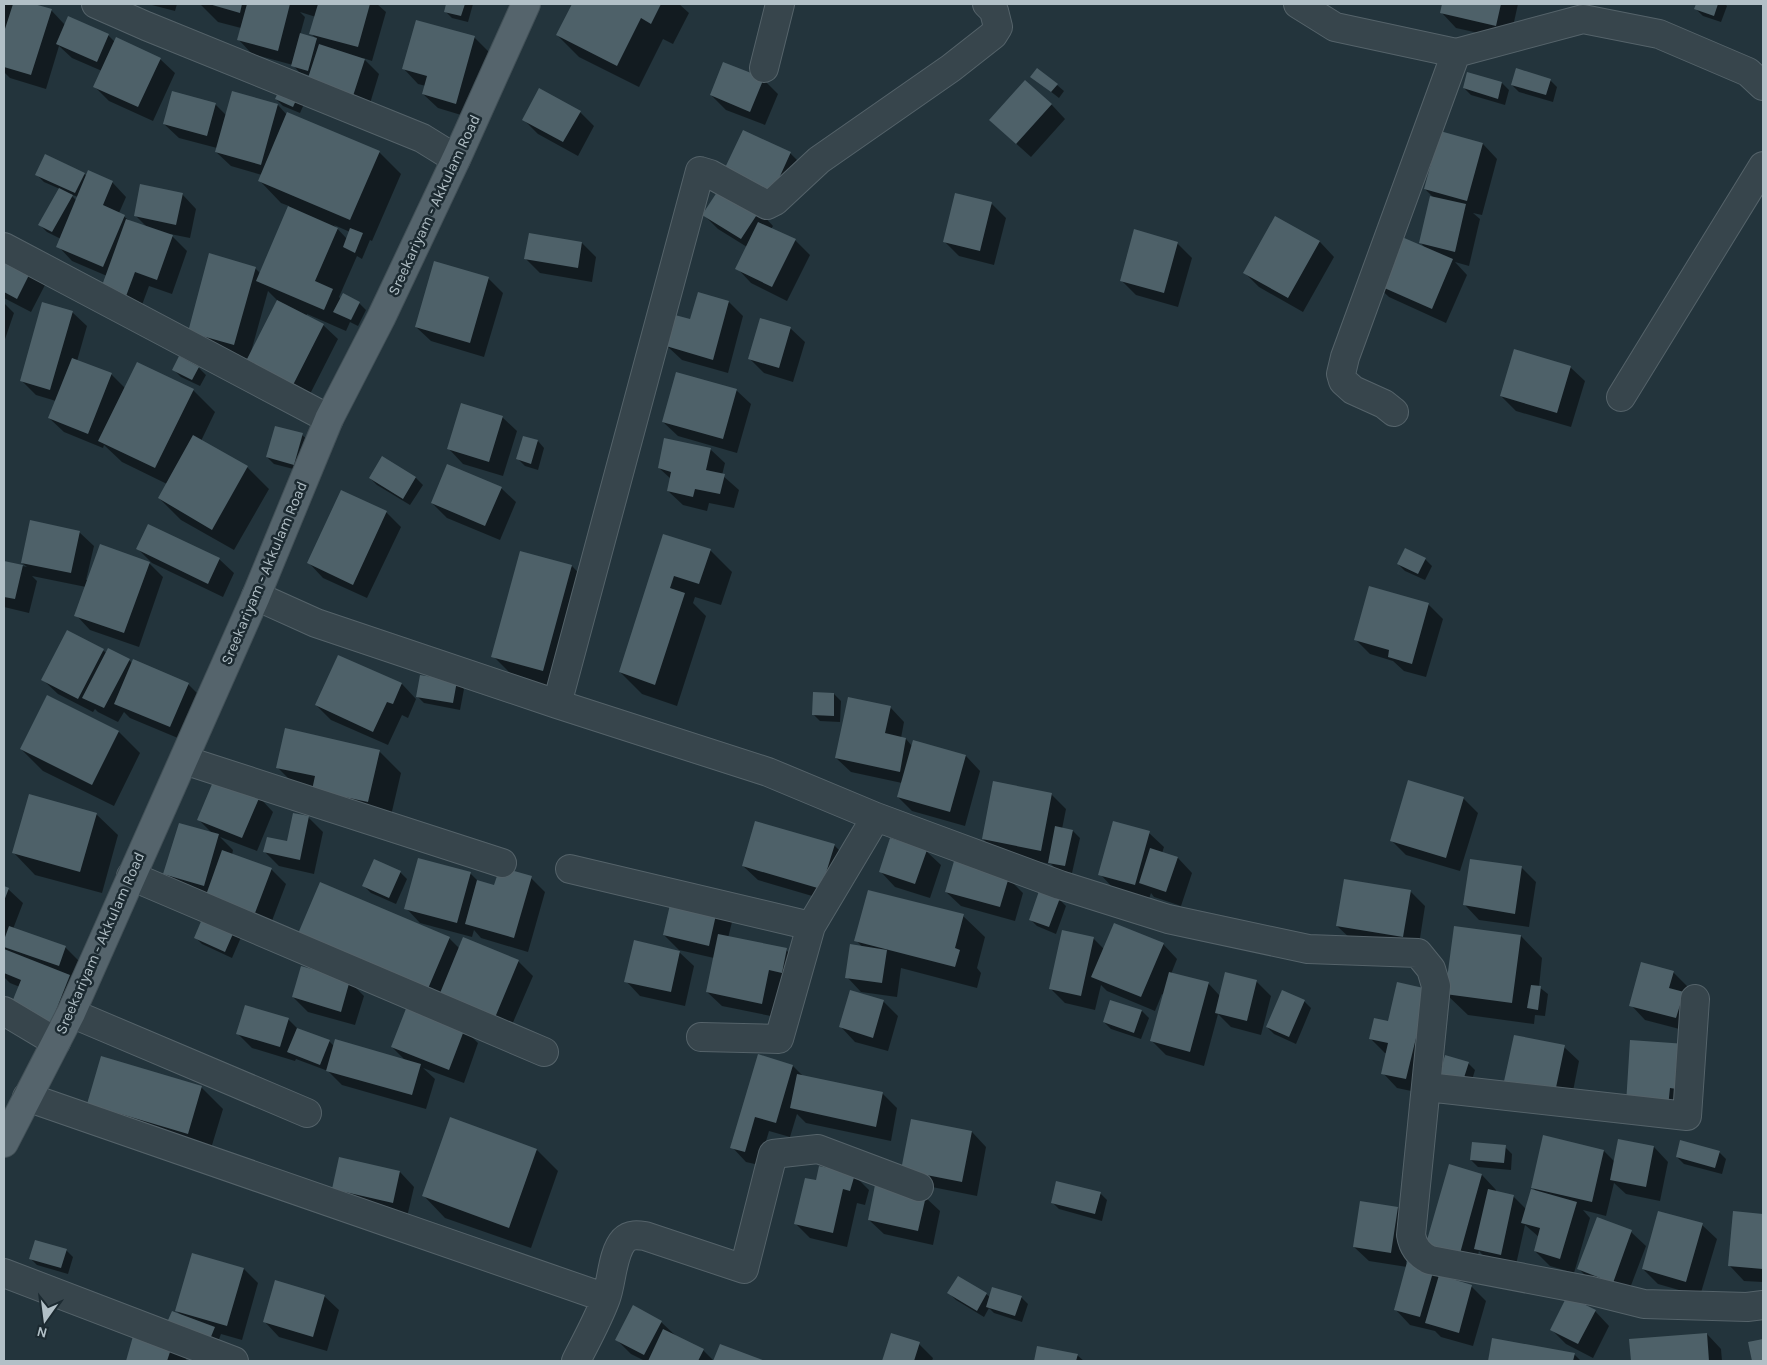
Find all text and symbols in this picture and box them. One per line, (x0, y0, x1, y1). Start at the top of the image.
street label: Sreekariyam - Akkulam Road (384, 112, 484, 298)
street label: Sreekariyam - Akkulam Road (217, 479, 311, 667)
street label: Sreekariyam - Akkulam Road (52, 849, 148, 1037)
north arrow (20, 1295, 70, 1345)
text: N (35, 1323, 49, 1342)

